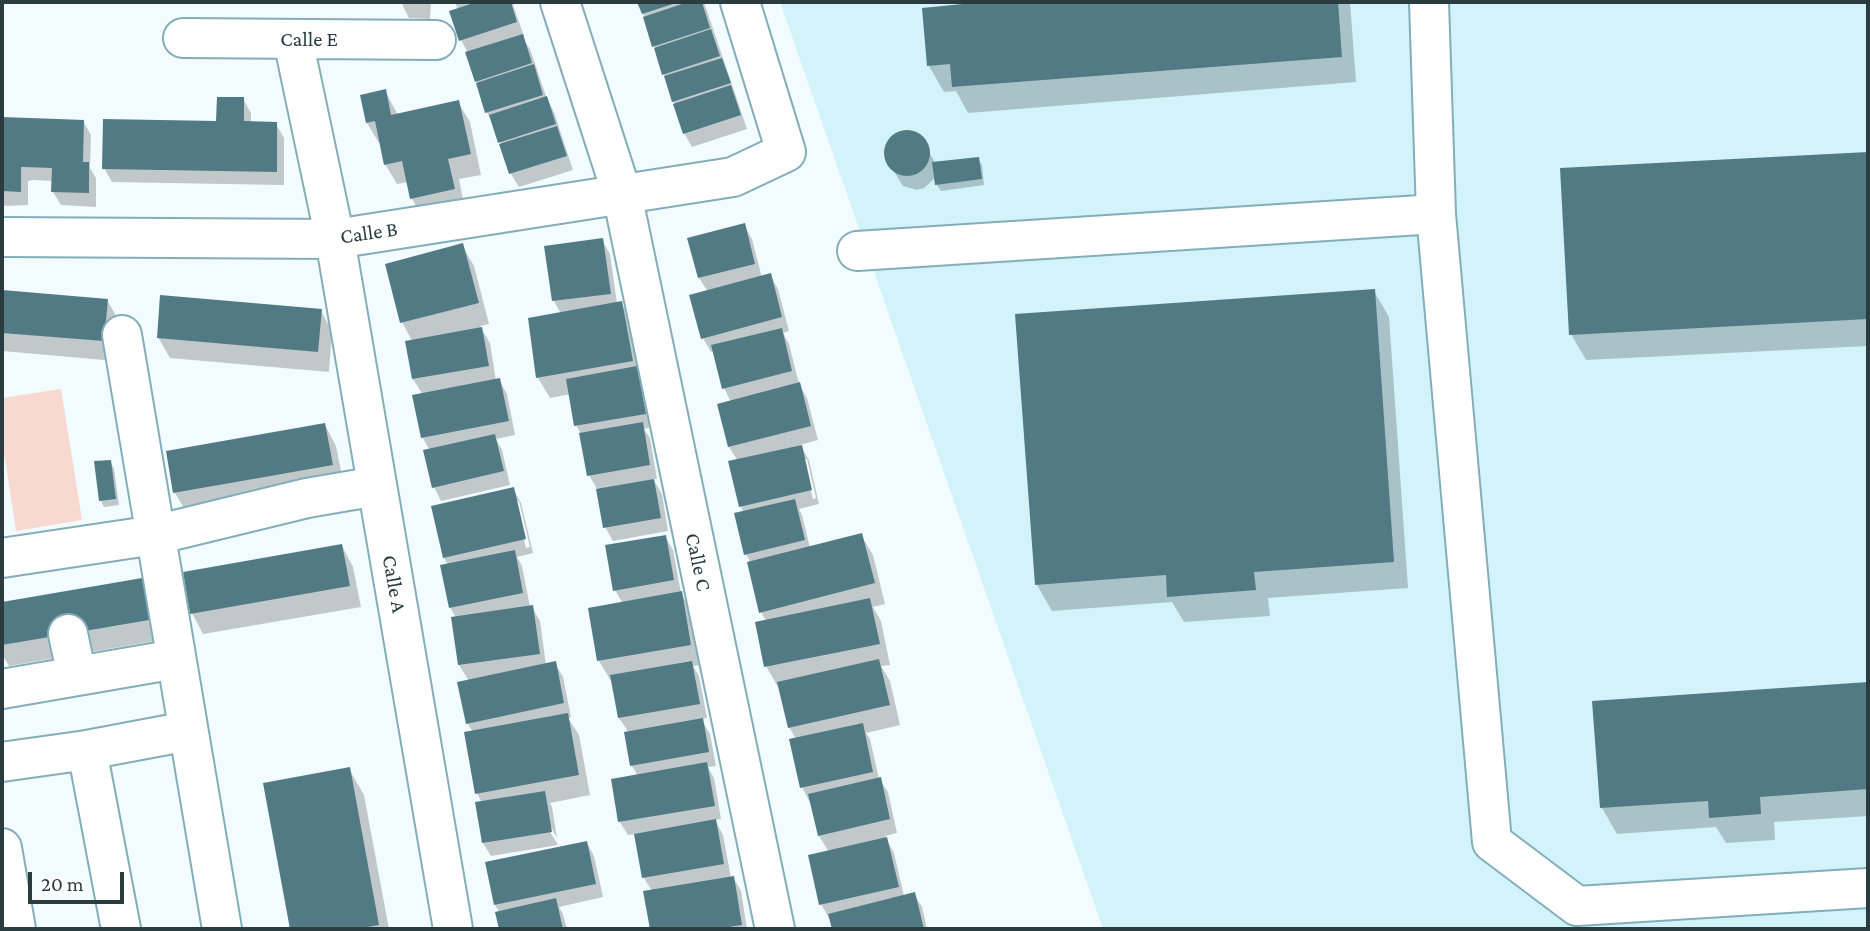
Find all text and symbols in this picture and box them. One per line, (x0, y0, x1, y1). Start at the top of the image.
street label: Calle E (280, 27, 338, 53)
street label: Calle B (339, 217, 399, 249)
street label: Calle C (680, 531, 716, 593)
street label: Calle A (377, 553, 411, 615)
scale bar (32, 858, 128, 902)
text: 20 m (41, 872, 84, 896)

